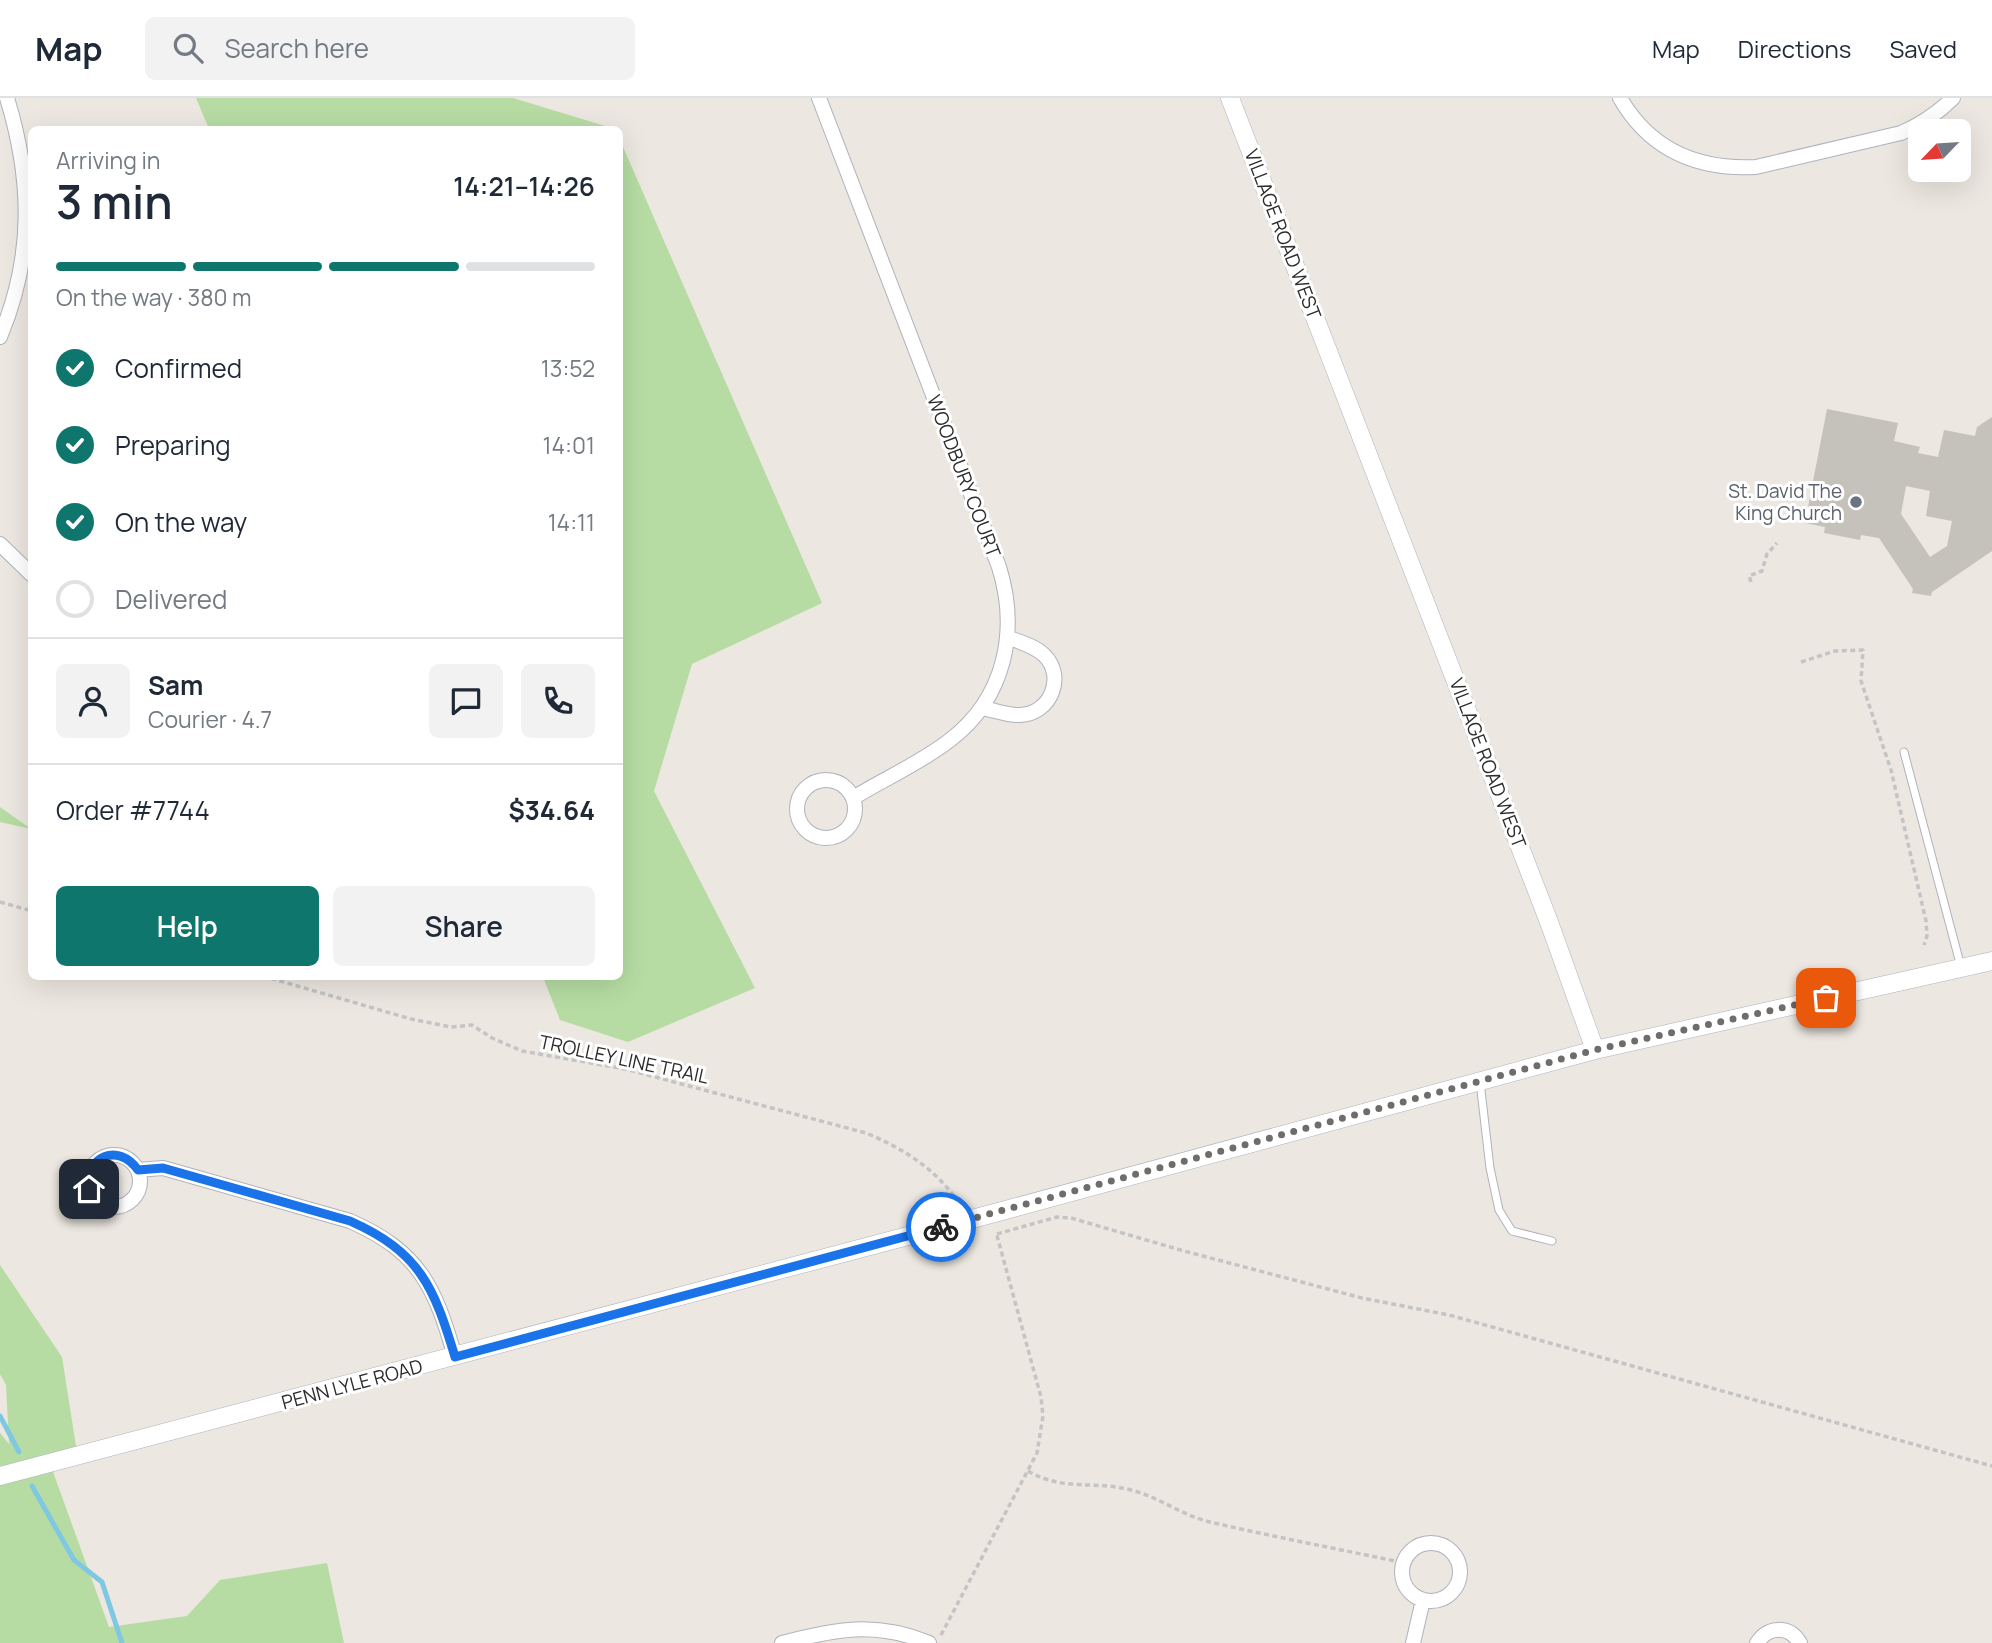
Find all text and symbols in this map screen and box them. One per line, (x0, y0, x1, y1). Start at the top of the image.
search box (145, 17, 635, 80)
text: Map (35, 26, 103, 71)
icon: search (169, 29, 207, 67)
text: Search here (225, 30, 369, 66)
text: Map (1652, 32, 1700, 65)
text: Directions (1738, 32, 1851, 65)
text: Saved (1889, 32, 1957, 65)
north arrow (1908, 119, 1970, 182)
map controls (1908, 119, 1971, 182)
text: Arriving in (56, 144, 161, 176)
street label: VILLAGE ROAD WEST (1239, 145, 1328, 323)
text: 14:21–14:26 (453, 168, 595, 204)
text: 3 min (56, 170, 173, 233)
text: On the way · 380 m (56, 281, 252, 313)
icon: check (56, 349, 94, 387)
text: Confirmed (115, 350, 242, 386)
text: 13:52 (541, 352, 595, 384)
street label: WOODBURY COURT (921, 391, 1007, 562)
icon: check (56, 426, 94, 464)
text: Preparing (115, 427, 231, 463)
text: 14:01 (543, 429, 595, 461)
place label: St. David The King Church (1728, 478, 1842, 526)
marker: St. David The King Church (1848, 494, 1864, 510)
icon: check (56, 503, 94, 541)
text: On the way (115, 504, 247, 540)
text: 14:11 (548, 506, 595, 538)
text: Delivered (115, 581, 227, 617)
button: person (56, 664, 130, 738)
button: chat (429, 664, 503, 738)
button: phone (521, 664, 595, 738)
text: Sam (148, 667, 203, 703)
street label: VILLAGE ROAD WEST (1444, 674, 1533, 852)
text: Courier · 4.7 (148, 703, 272, 735)
text: Order #7744 (56, 792, 210, 828)
text: $34.64 (508, 792, 595, 828)
button: Help (56, 886, 319, 966)
button: Share (333, 886, 595, 966)
pin (1796, 968, 1856, 1028)
icon: bag (1807, 979, 1845, 1017)
street label: TROLLEY LINE TRAIL (537, 1028, 711, 1090)
pin (59, 1159, 119, 1219)
icon: home (70, 1170, 108, 1208)
courier (906, 1192, 976, 1262)
icon: bike (922, 1208, 960, 1246)
street label: PENN LYLE ROAD (279, 1353, 425, 1415)

